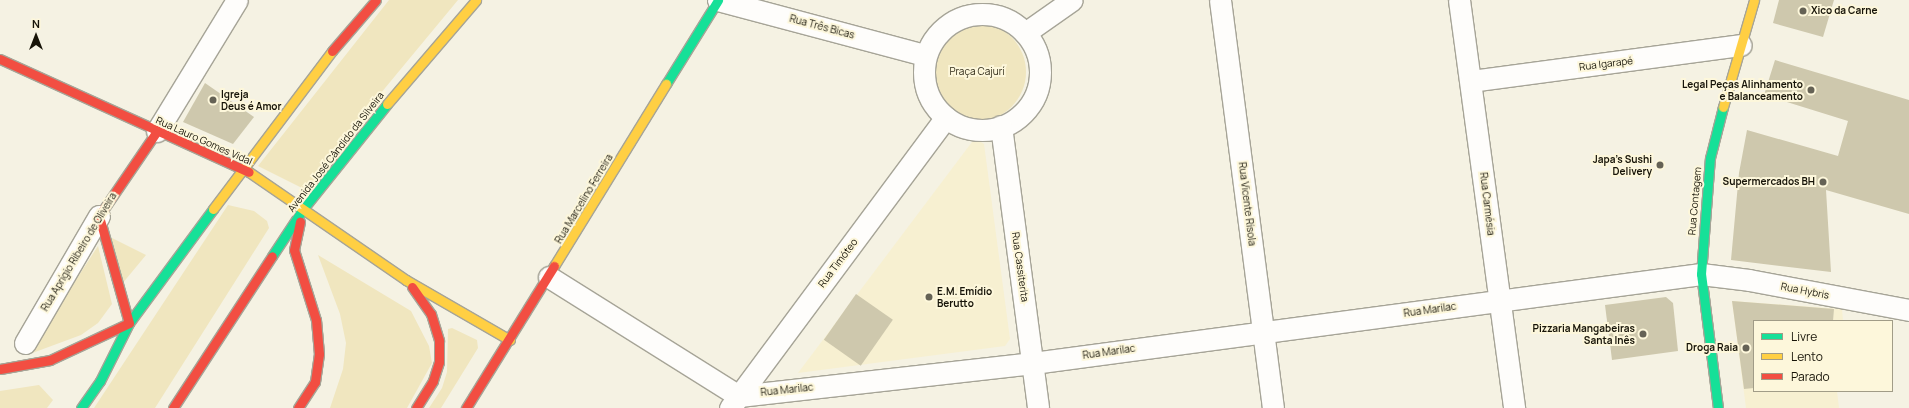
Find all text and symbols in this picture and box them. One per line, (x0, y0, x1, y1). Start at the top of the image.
place label: Xico da Carne (1811, 5, 1877, 17)
marker: Xico da Carne (1798, 6, 1808, 16)
street label: Rua Três Bicas (788, 13, 856, 41)
north arrow (16, 16, 56, 56)
text: N (32, 16, 40, 31)
street label: Rua Igarapé (1578, 55, 1634, 73)
park label: Praça Cajurí (949, 66, 1005, 78)
place label: Legal Peças Alinhamento e Balanceamento (1682, 78, 1803, 102)
marker: Legal Peças Alinhamento e Balanceamento (1806, 85, 1816, 95)
place label: Igreja Deus é Amor (221, 88, 281, 112)
street label: Avenida José Cândido da Silveira (285, 90, 387, 214)
marker: Igreja Deus é Amor (208, 95, 218, 105)
street label: Rua Lauro Gomes Vidal (154, 114, 254, 168)
street label: Rua Marcelino Ferreira (553, 152, 615, 246)
place label: Japa's Sushi Delivery (1593, 153, 1652, 176)
marker: Japa's Sushi Delivery (1655, 160, 1665, 170)
street label: Rua Vicente Risola (1236, 161, 1258, 247)
street label: Rua Contagem (1686, 166, 1704, 236)
street label: Rua Carmésia (1477, 172, 1497, 236)
place label: Supermercados BH (1723, 176, 1815, 188)
marker: Supermercados BH (1818, 177, 1828, 187)
street label: Rua Aprígio Ribeiro de Oliveira (39, 191, 119, 313)
street label: Rua Cassiterita (1009, 231, 1031, 303)
street label: Rua Timóteo (816, 236, 860, 290)
street label: Rua Hybris (1780, 280, 1830, 302)
place label: E.M. Emídio Berutto (937, 285, 992, 308)
marker: E.M. Emídio Berutto (924, 292, 934, 302)
street label: Rua Marilac (1403, 300, 1457, 320)
legend (1753, 320, 1893, 392)
place label: Pizzaria Mangabeiras Santa Inês (1533, 322, 1635, 346)
text: Livre (1791, 328, 1817, 345)
marker: Pizzaria Mangabeiras Santa Inês (1638, 329, 1648, 339)
street label: Rua Marilac (1082, 342, 1136, 362)
place label: Droga Raia (1686, 342, 1738, 354)
marker: Droga Raia (1741, 343, 1751, 353)
text: Lento (1791, 348, 1823, 365)
text: Parado (1791, 368, 1830, 385)
street label: Rua Marilac (760, 381, 814, 399)

